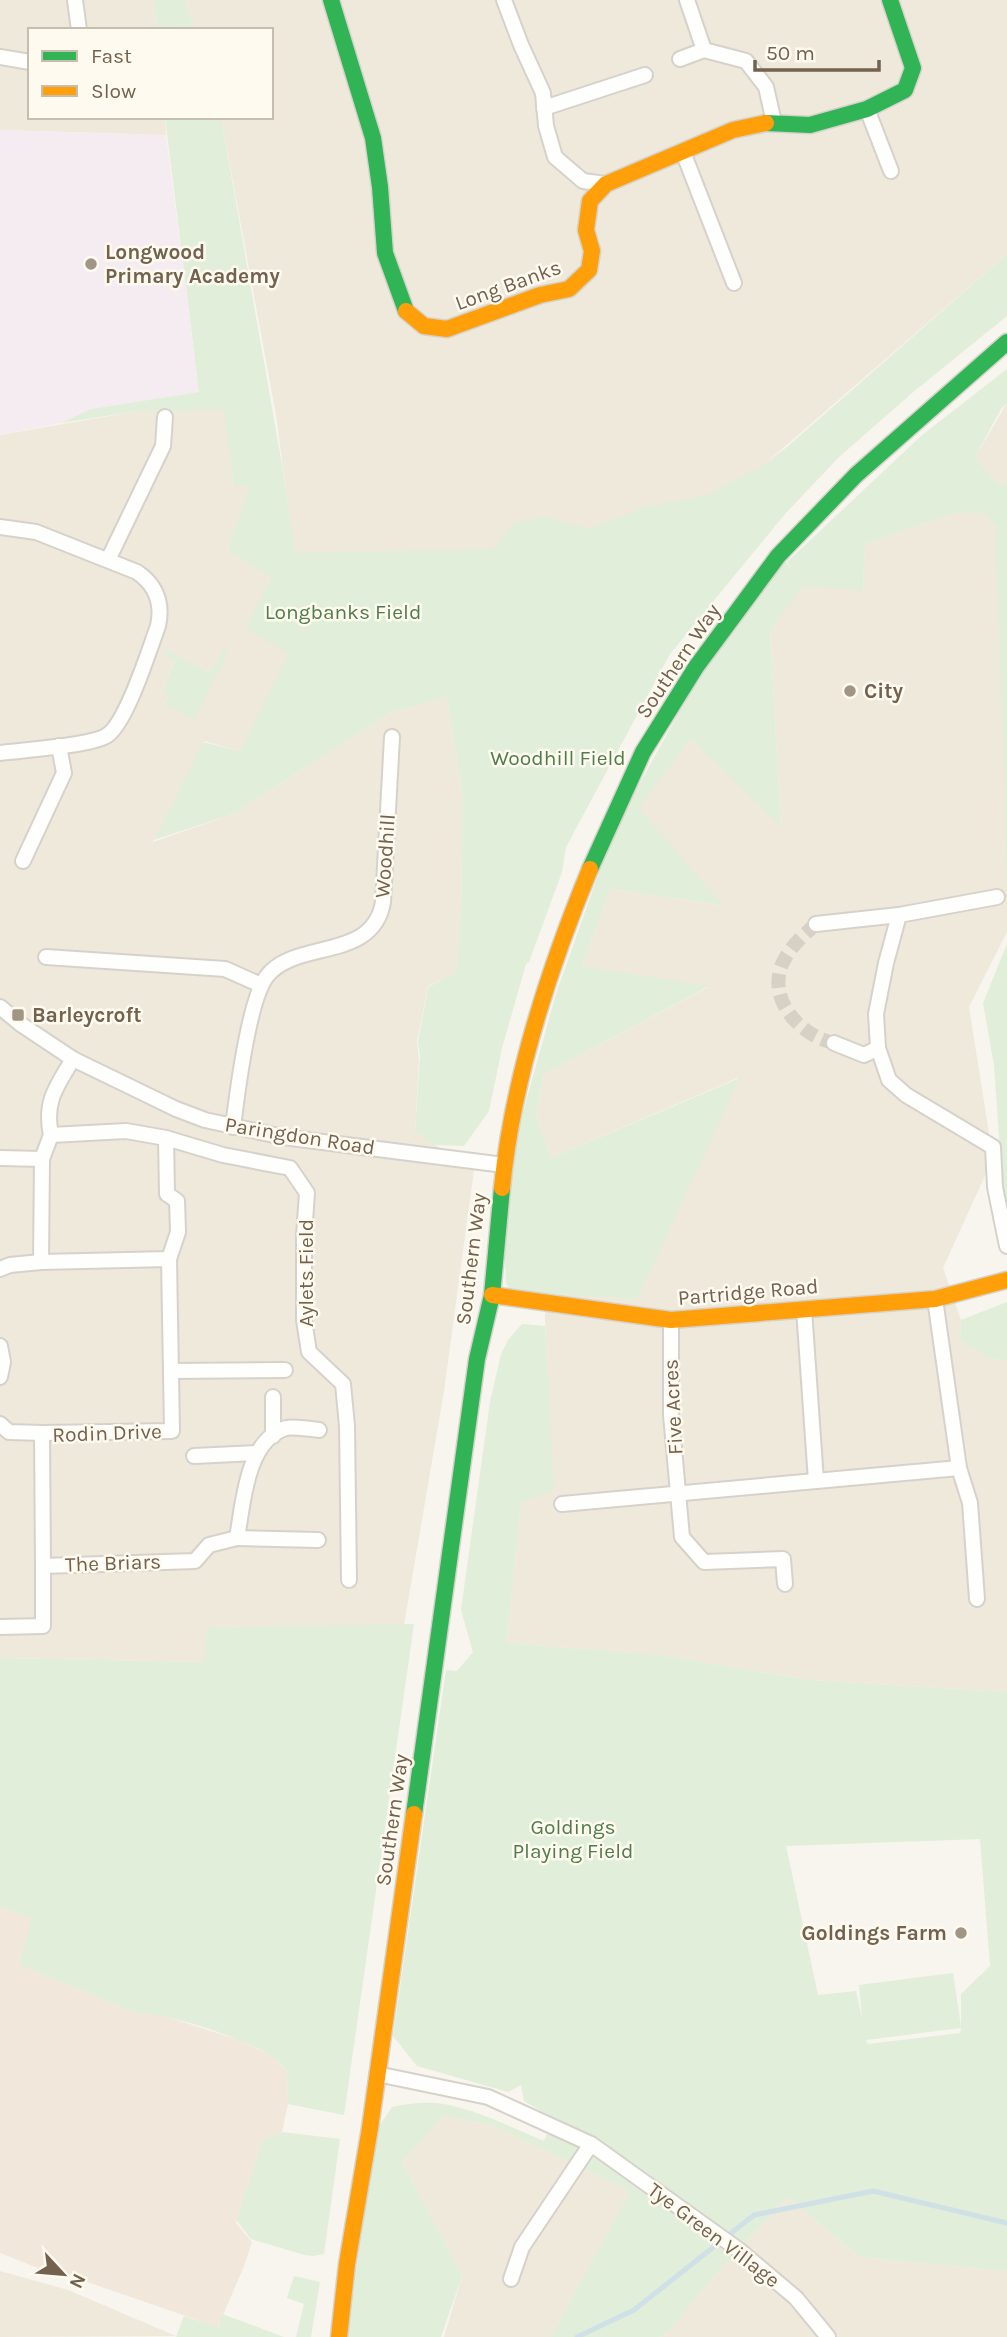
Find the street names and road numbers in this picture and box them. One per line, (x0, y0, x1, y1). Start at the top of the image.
street label: Long Banks (452, 255, 564, 315)
street label: Southern Way (631, 599, 725, 723)
street label: Woodhill (370, 813, 400, 899)
street label: Paringdon Road (223, 1112, 377, 1160)
street label: Southern Way (451, 1191, 491, 1326)
street label: Aylets Field (294, 1219, 318, 1327)
street label: Partridge Road (677, 1274, 819, 1310)
street label: Five Acres (659, 1358, 687, 1456)
street label: Rodin Drive (52, 1419, 162, 1447)
street label: The Briars (65, 1549, 161, 1577)
street label: Southern Way (371, 1752, 413, 1887)
street label: Tye Green Village (643, 2178, 785, 2292)

